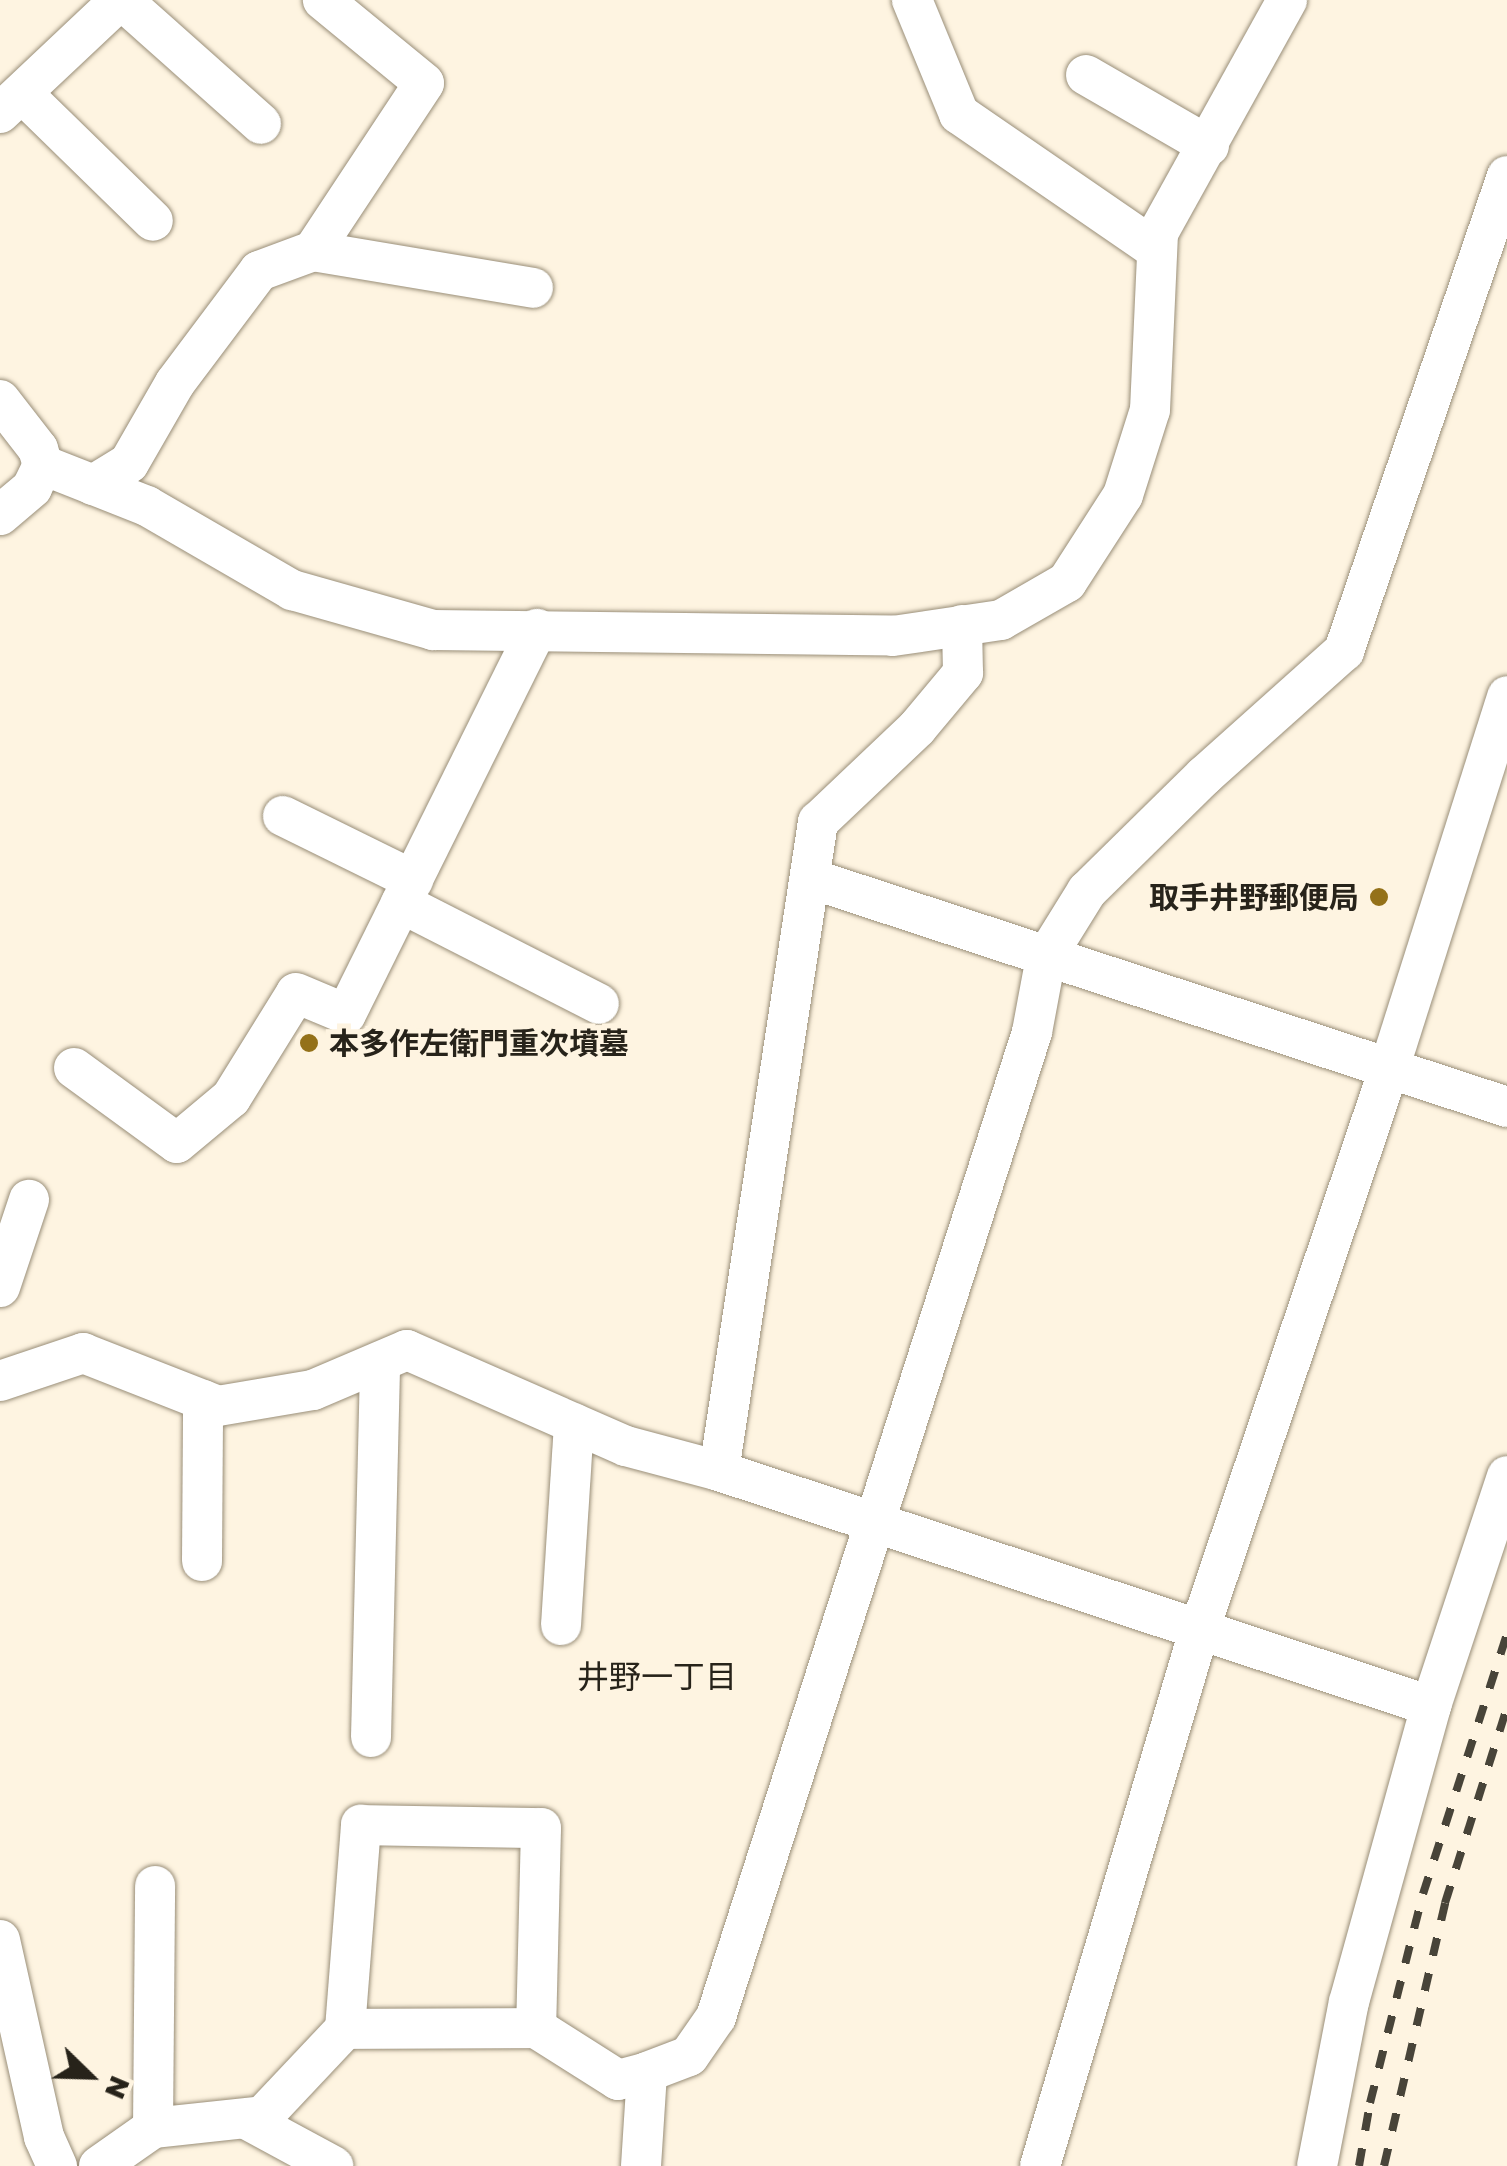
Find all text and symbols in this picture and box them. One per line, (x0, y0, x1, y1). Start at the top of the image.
place label: 取手井野郵便局 (1149, 879, 1359, 915)
marker: 取手井野郵便局 (1368, 886, 1390, 908)
place label: 本多作左衛門重次墳墓 (329, 1025, 629, 1061)
marker: 本多作左衛門重次墳墓 (298, 1032, 320, 1054)
district label: 井野一丁目 (577, 1657, 737, 1695)
north arrow (40, 2026, 140, 2126)
text: N (99, 2072, 137, 2104)

